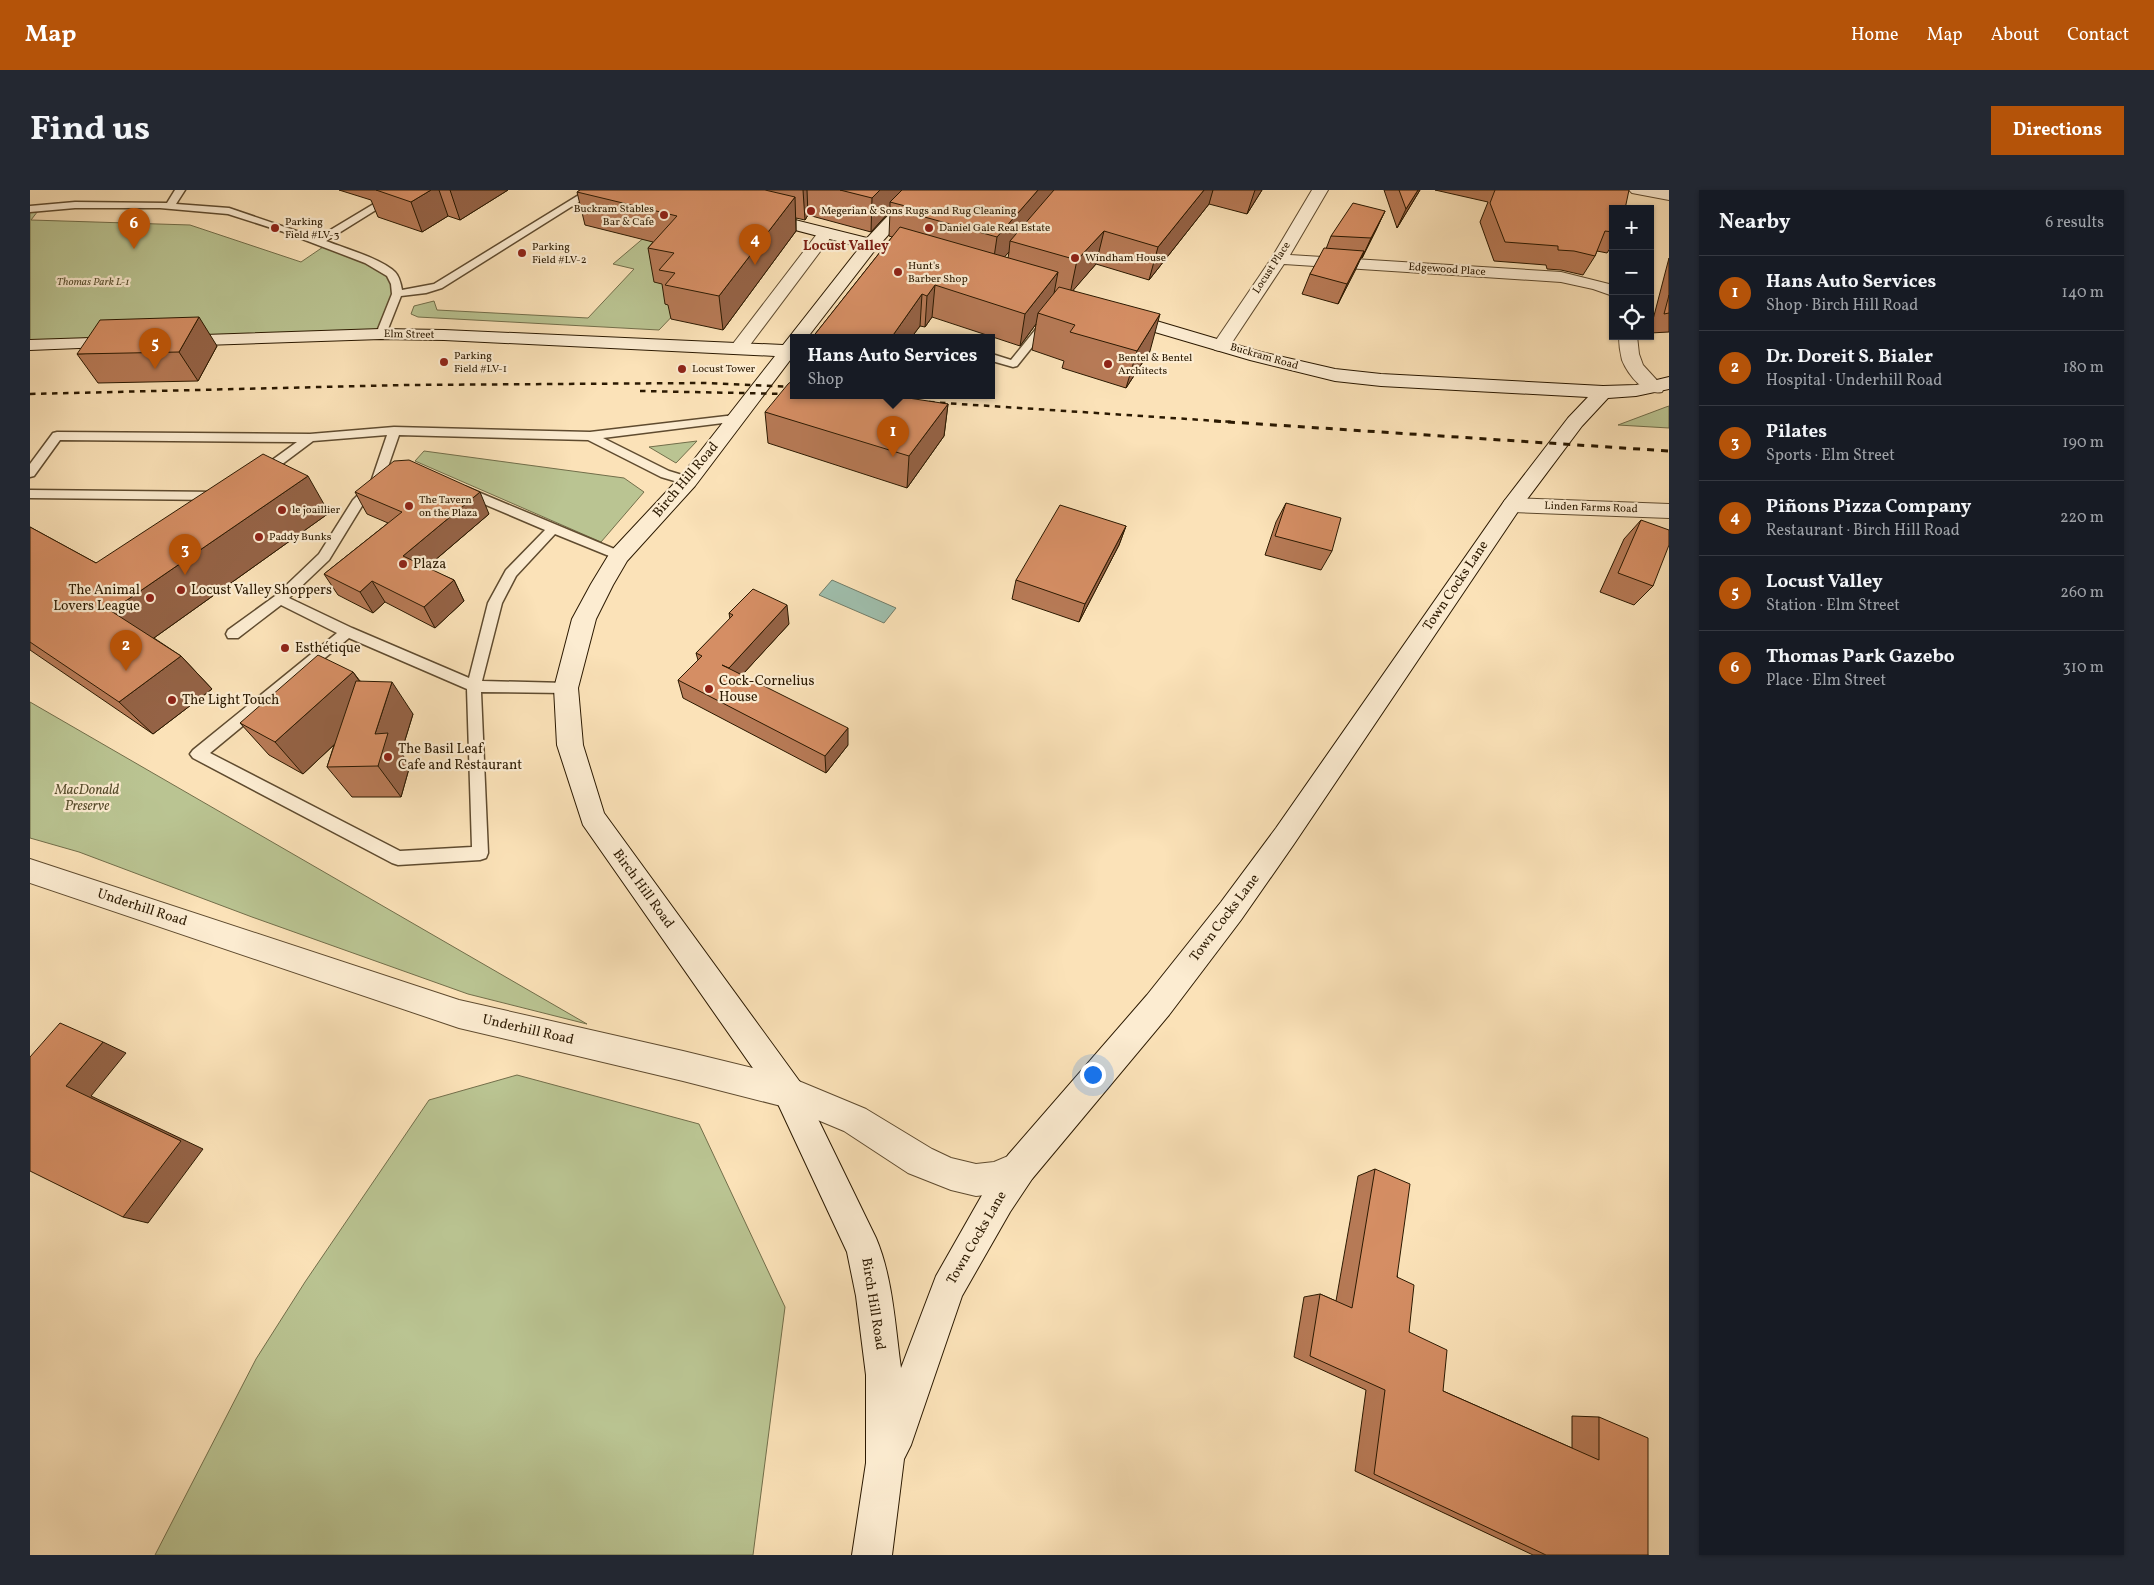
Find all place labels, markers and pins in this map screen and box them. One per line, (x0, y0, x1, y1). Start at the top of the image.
place label: Buckram Stables Bar & Cafe (574, 202, 654, 230)
place label: Megerian & Sons Rugs and Rug Cleaning (821, 204, 1017, 219)
marker: Megerian & Sons Rugs and Rug Cleaning (805, 205, 817, 217)
pin: 6 (118, 208, 150, 249)
marker: Buckram Stables Bar & Cafe (658, 209, 670, 221)
place label: Parking Field #LV-3 (285, 215, 340, 243)
place label: Daniel Gale Real Estate (939, 221, 1050, 236)
marker: Parking Field #LV-3 (269, 222, 281, 234)
marker: Daniel Gale Real Estate (923, 222, 935, 234)
pin: 4 (739, 224, 771, 265)
place label: Parking Field #LV-2 (532, 240, 587, 268)
marker: Parking Field #LV-2 (516, 247, 528, 259)
place label: Windham House (1085, 251, 1166, 266)
marker: Windham House (1069, 252, 1081, 264)
place label: Hunt's Barber Shop (908, 259, 968, 287)
marker: Hunt's Barber Shop (892, 266, 904, 278)
pin: 5 (139, 328, 171, 369)
place label: Parking Field #LV-1 (454, 349, 507, 377)
place label: Bentel & Bentel Architects (1118, 351, 1192, 379)
marker: Parking Field #LV-1 (438, 356, 450, 368)
marker: Bentel & Bentel Architects (1102, 358, 1114, 370)
place label: Locust Tower (692, 362, 756, 377)
marker: Locust Tower (676, 363, 688, 375)
pin: 1 (877, 416, 909, 457)
place label: The Tavern on the Plaza (419, 493, 478, 521)
marker: The Tavern on the Plaza (403, 500, 415, 512)
place label: le joaillier (292, 503, 341, 518)
marker: le joaillier (276, 504, 288, 516)
place label: Paddy Bunks (269, 530, 332, 545)
marker: Paddy Bunks (253, 531, 265, 543)
pin: 3 (169, 534, 201, 575)
place label: Plaza (413, 555, 446, 574)
marker: Plaza (397, 558, 409, 570)
place label: The Animal Lovers League (53, 581, 140, 616)
place label: Locust Valley Shoppers (191, 581, 332, 600)
marker: Locust Valley Shoppers (175, 584, 187, 596)
marker: The Animal Lovers League (144, 592, 156, 604)
pin: 2 (110, 630, 142, 671)
place label: Esthétique (295, 639, 361, 658)
marker: Esthétique (279, 642, 291, 654)
place label: Cock-Cornelius House (719, 672, 814, 707)
marker: Cock-Cornelius House (703, 683, 715, 695)
place label: The Light Touch (182, 691, 279, 710)
marker: The Light Touch (166, 694, 178, 706)
place label: The Basil Leaf Cafe and Restaurant (398, 740, 522, 775)
marker: The Basil Leaf Cafe and Restaurant (382, 751, 394, 763)

